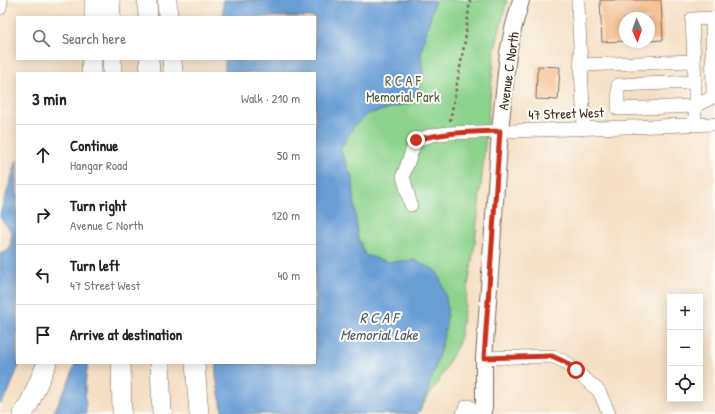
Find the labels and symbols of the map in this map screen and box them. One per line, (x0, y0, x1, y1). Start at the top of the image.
north arrow (619, 12, 655, 48)
street label: Avenue C North (493, 31, 523, 111)
park label: R C A F Memorial Park (366, 71, 440, 106)
street label: 47 Street West (528, 102, 604, 124)
route end (407, 131, 425, 149)
water label: R C A F Memorial Lake (340, 307, 419, 345)
route start (567, 361, 585, 379)

